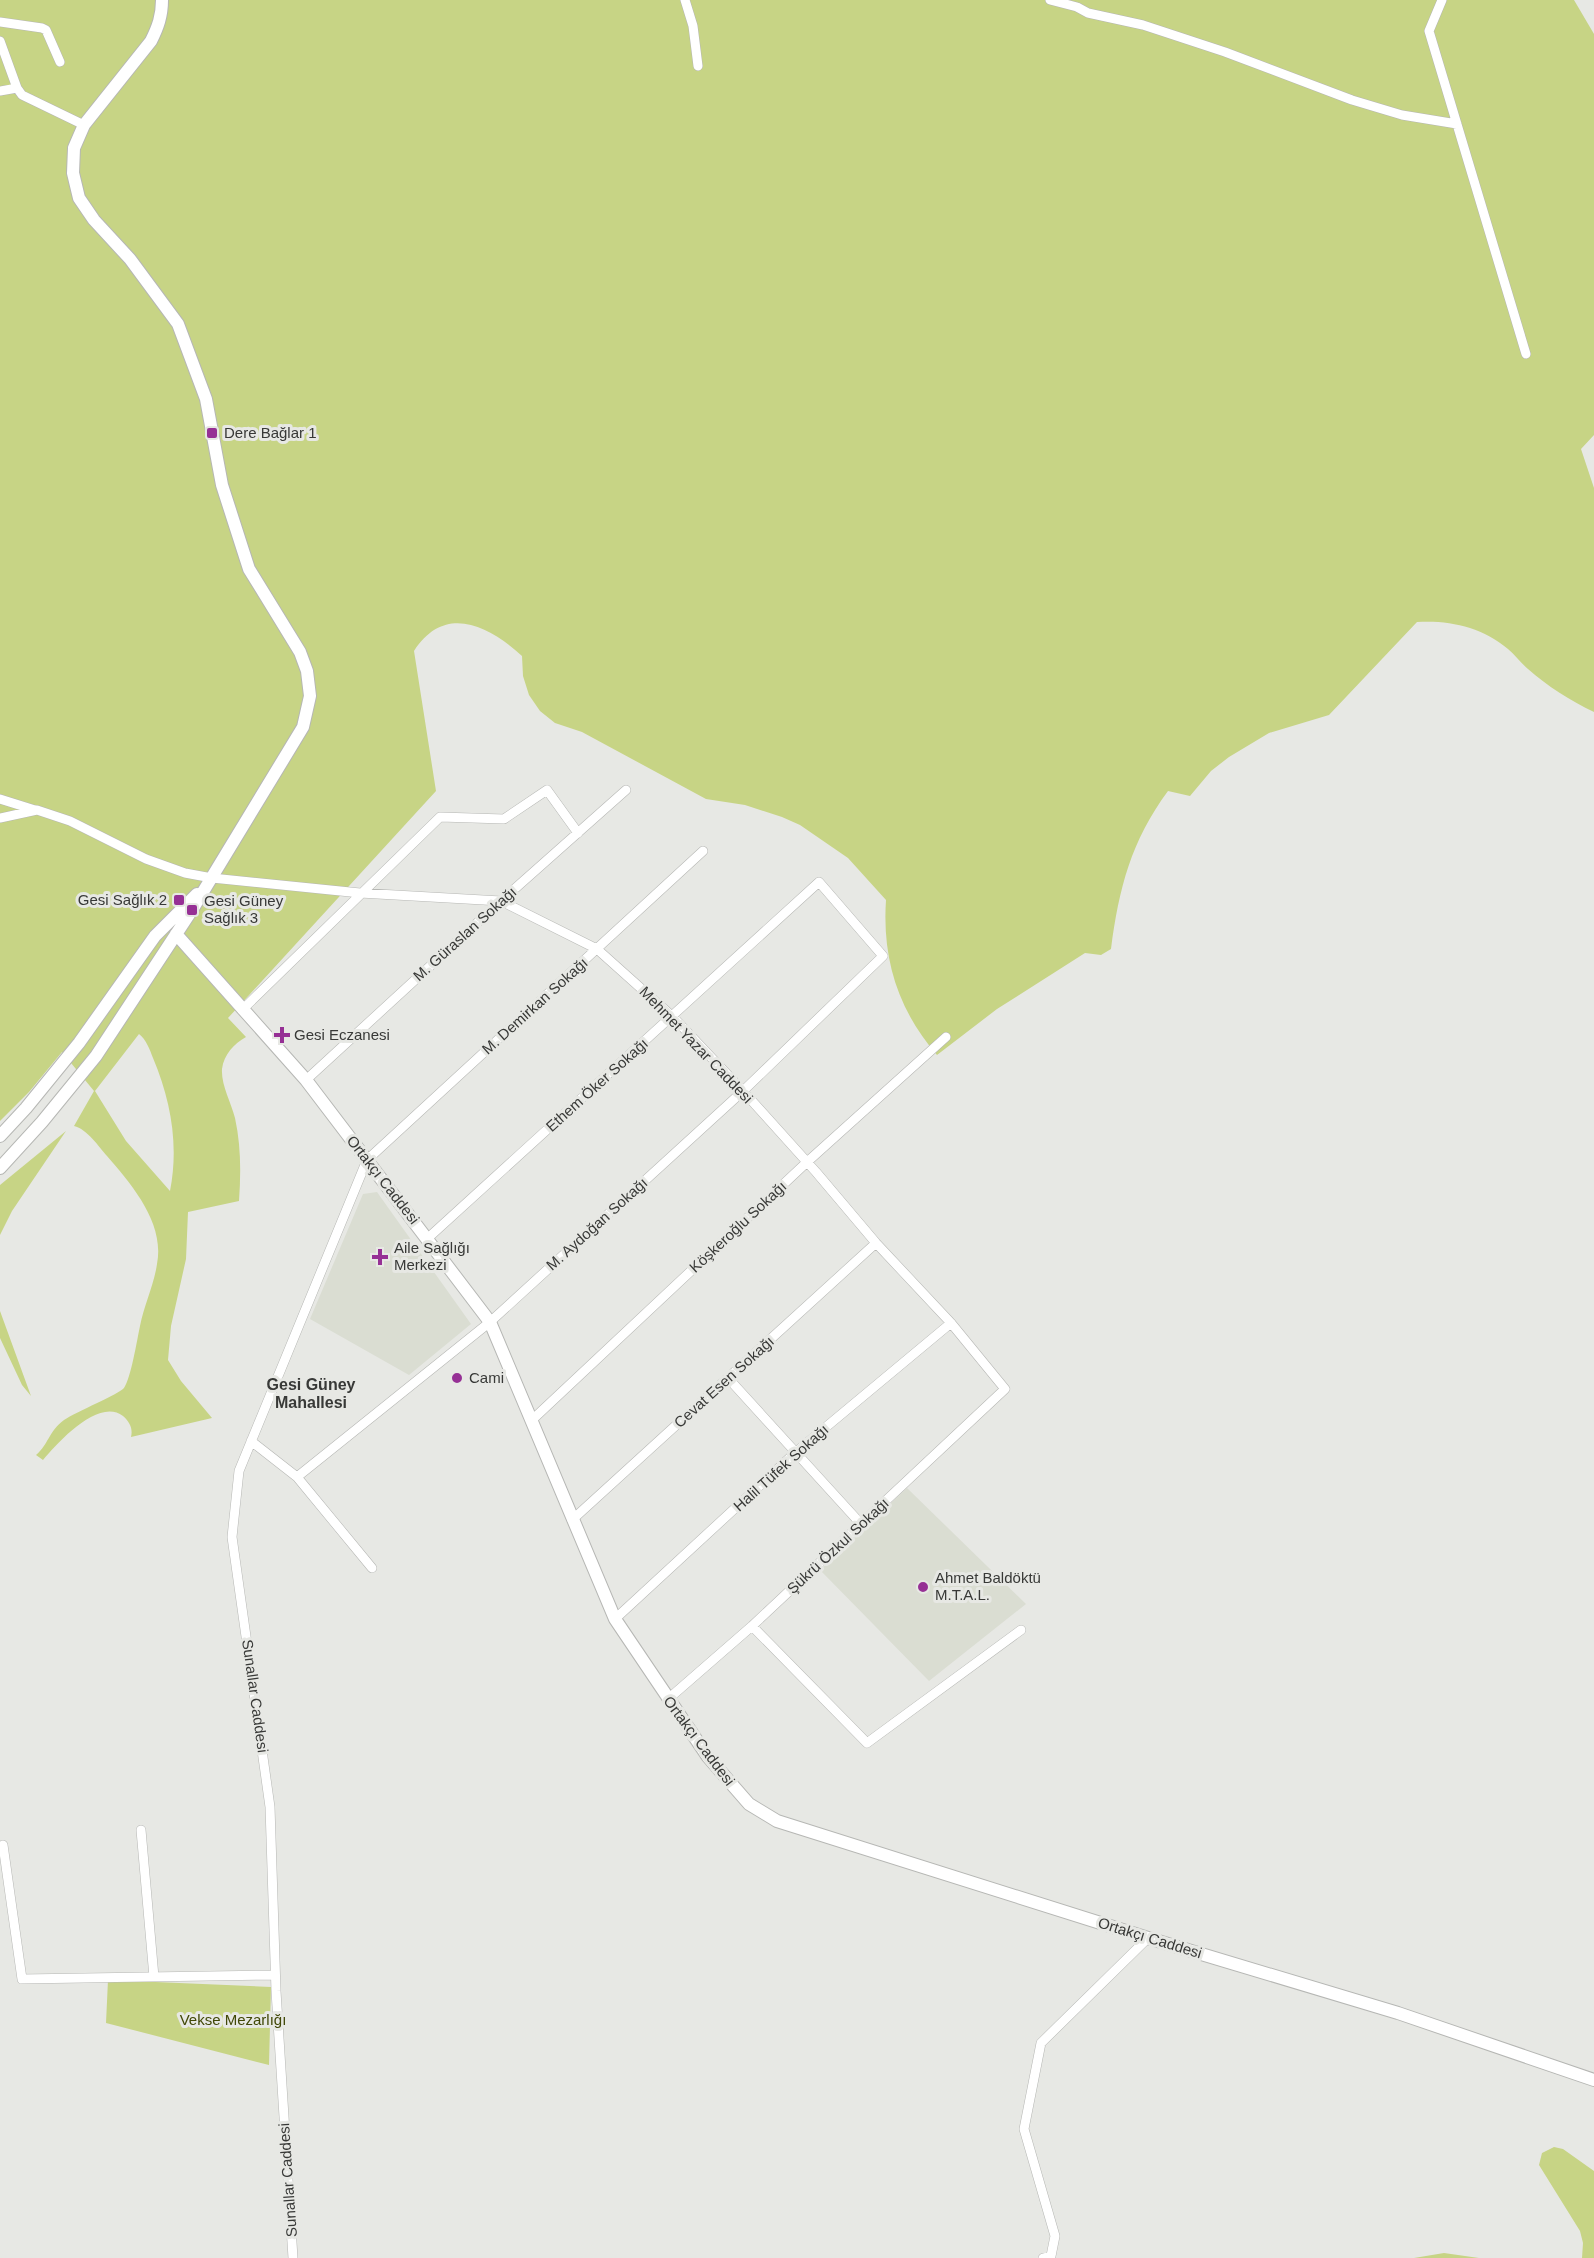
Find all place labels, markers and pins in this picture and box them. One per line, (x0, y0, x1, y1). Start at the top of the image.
place label: Dere Bağlar 1 (224, 424, 317, 441)
marker: Dere Bağlar 1 (205, 426, 219, 440)
place label: Gesi Sağlık 2 (78, 891, 167, 908)
place label: Gesi Güney Sağlık 3 (204, 892, 284, 926)
marker: Gesi Sağlık 2 (172, 893, 186, 907)
marker: Gesi Güney Sağlık 3 (185, 903, 199, 917)
place label: Gesi Eczanesi (294, 1026, 390, 1043)
marker: Gesi Eczanesi (275, 1028, 289, 1042)
place label: Aile Sağlığı Merkezi (394, 1239, 470, 1273)
marker: Aile Sağlığı Merkezi (371, 1248, 389, 1266)
place label: Cami (469, 1369, 504, 1386)
marker: Cami (450, 1371, 464, 1385)
place label: Ahmet Baldöktü M.T.A.L. (935, 1569, 1041, 1603)
marker: Ahmet Baldöktü M.T.A.L. (916, 1580, 930, 1594)

